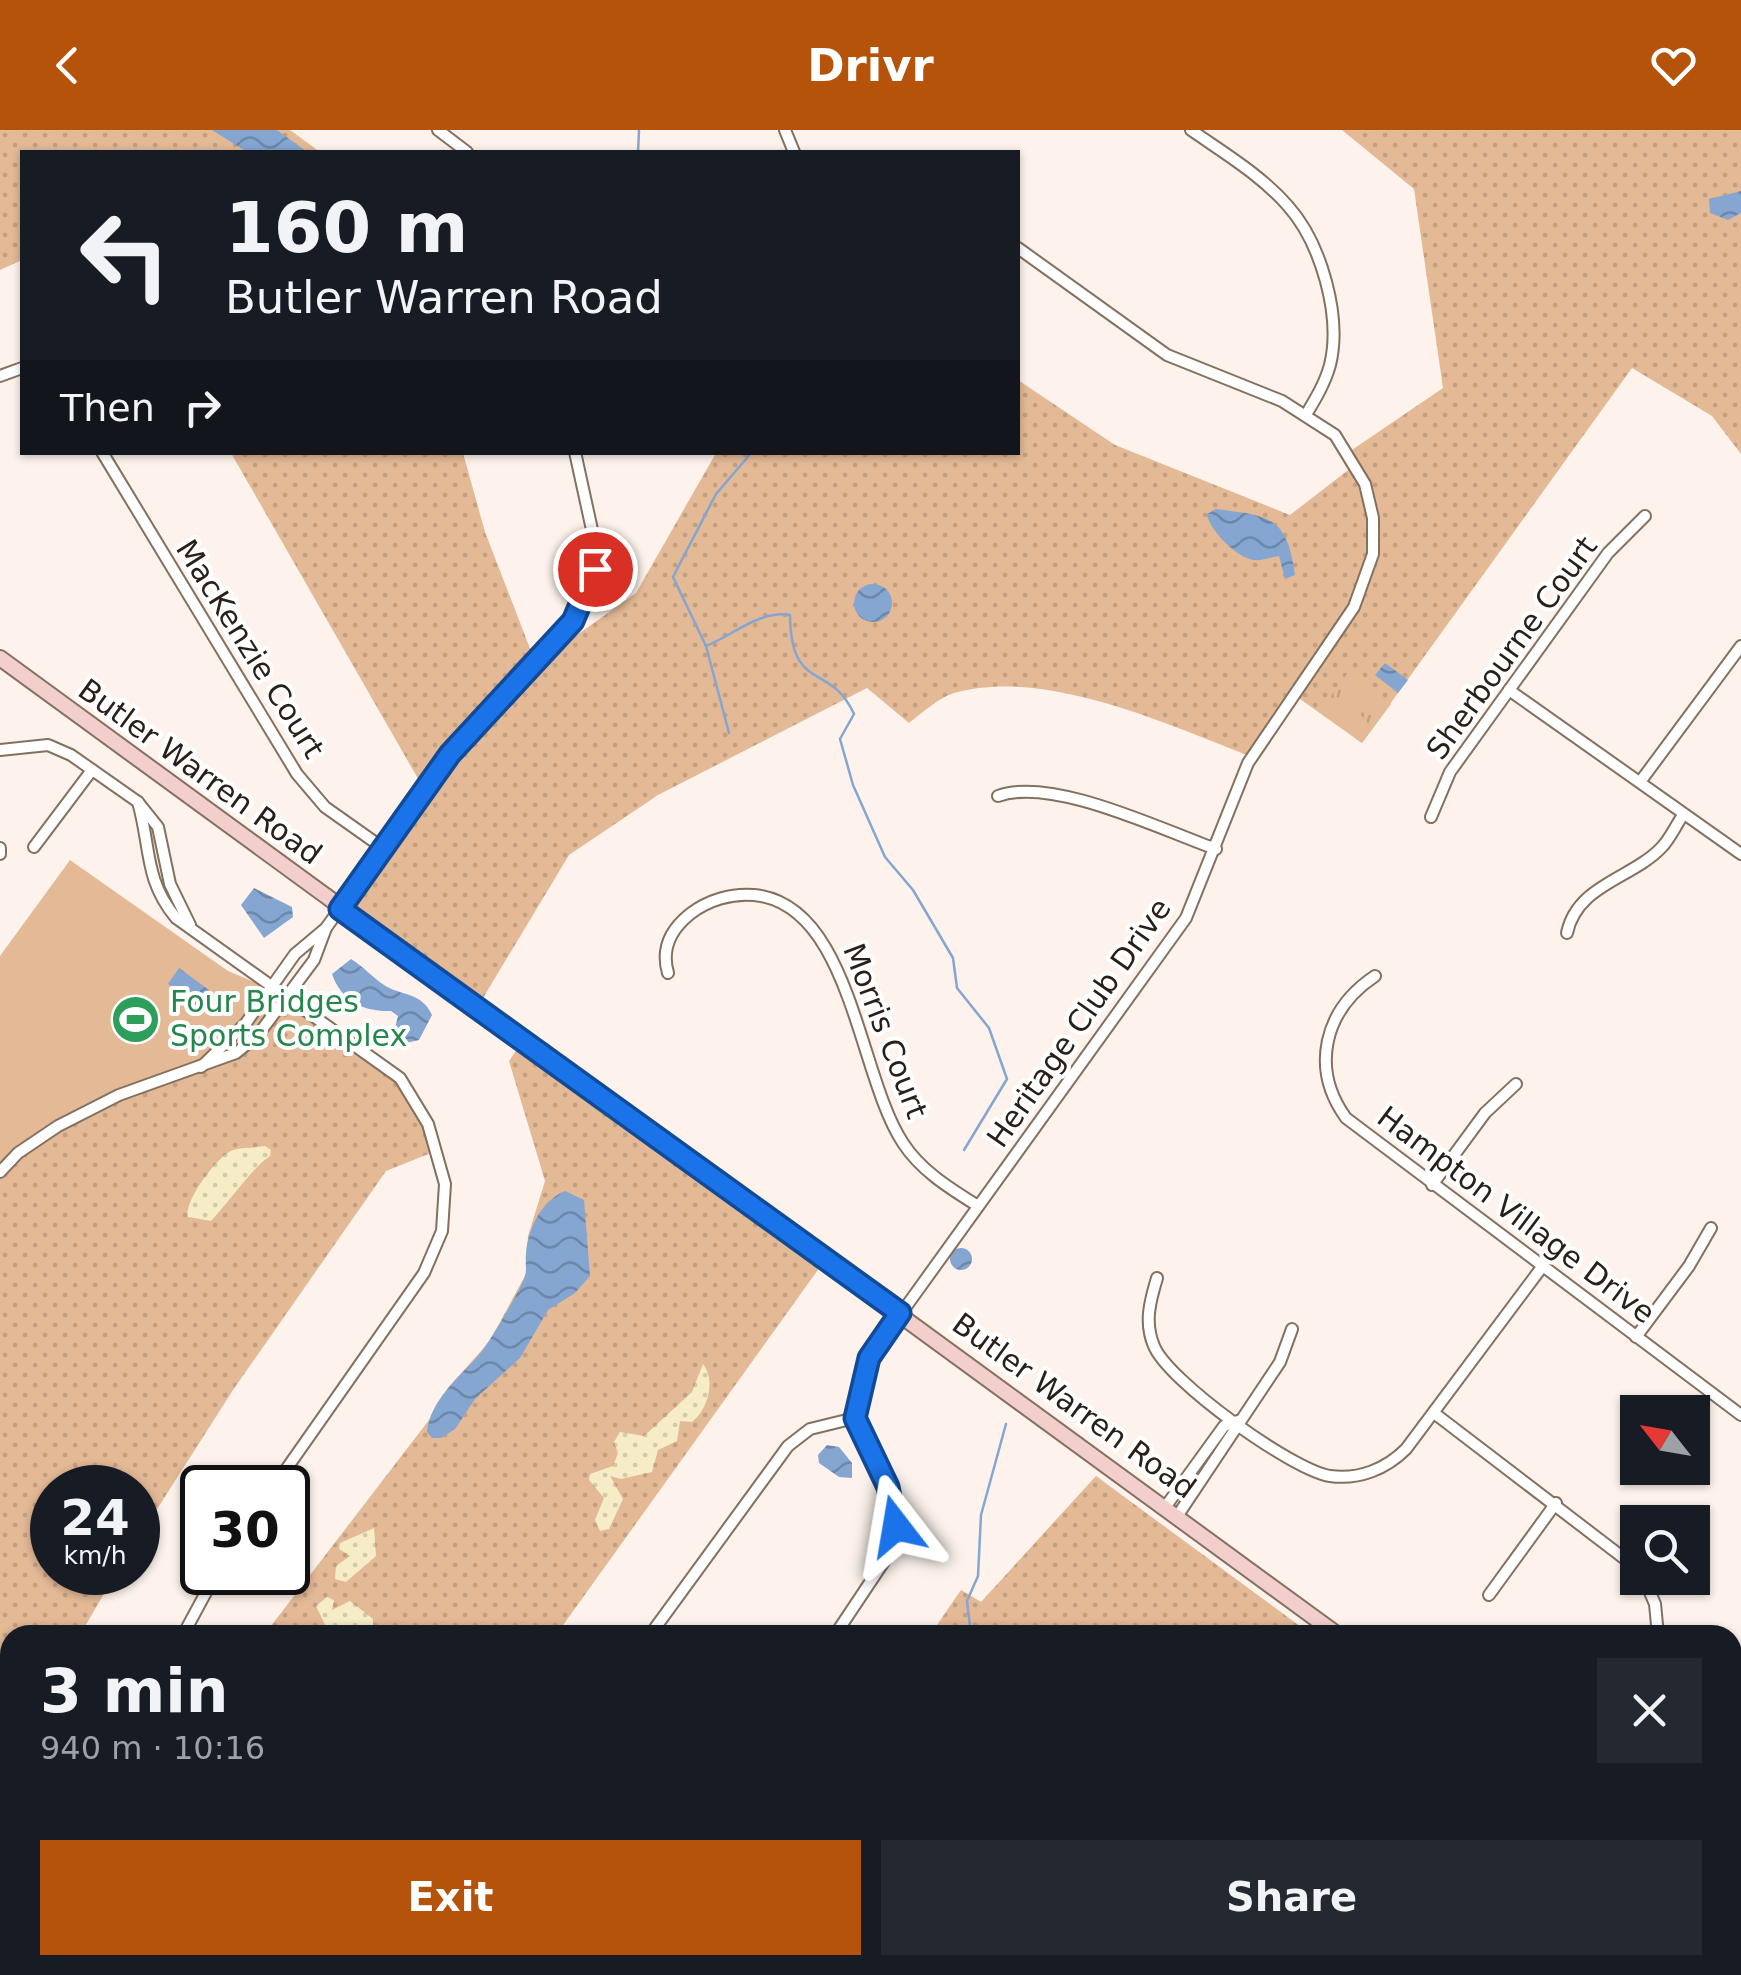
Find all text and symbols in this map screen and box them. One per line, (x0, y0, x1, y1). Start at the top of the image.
icon: back (40, 38, 95, 93)
icon: heart (1646, 38, 1701, 93)
text: Drivr (807, 39, 934, 92)
text: 160 m (225, 187, 468, 269)
icon: left (60, 190, 190, 320)
text: Butler Warren Road (225, 271, 663, 324)
icon: right (175, 380, 230, 435)
text: Then (60, 386, 155, 430)
pin (553, 527, 638, 612)
street label: Sherbourne Court (1419, 529, 1604, 766)
street label: MacKenzie Court (169, 533, 332, 765)
icon: arrive (568, 542, 623, 597)
street label: Butler Warren Road (72, 672, 329, 872)
street label: Heritage Club Drive (979, 892, 1178, 1154)
street label: Morris Court (836, 939, 935, 1123)
place label: Four Bridges Sports Complex (170, 984, 407, 1053)
sports icon: Four Bridges Sports Complex (109, 993, 161, 1045)
street label: Hampton Village Drive (1371, 1099, 1662, 1330)
street label: Butler Warren Road (946, 1306, 1203, 1506)
north arrow (1620, 1395, 1710, 1485)
map controls (1620, 1395, 1710, 1595)
speed limit sign: 30 (180, 1465, 310, 1595)
position arrow (844, 1474, 948, 1578)
text: 24 (60, 1489, 130, 1547)
button: search (1620, 1505, 1710, 1595)
text: km/h (63, 1541, 127, 1570)
text: 3 min (40, 1656, 228, 1726)
button: close (1597, 1658, 1702, 1763)
text: 940 m · 10:16 (40, 1729, 265, 1767)
button: Exit (40, 1840, 861, 1955)
button: Share (881, 1840, 1702, 1955)

